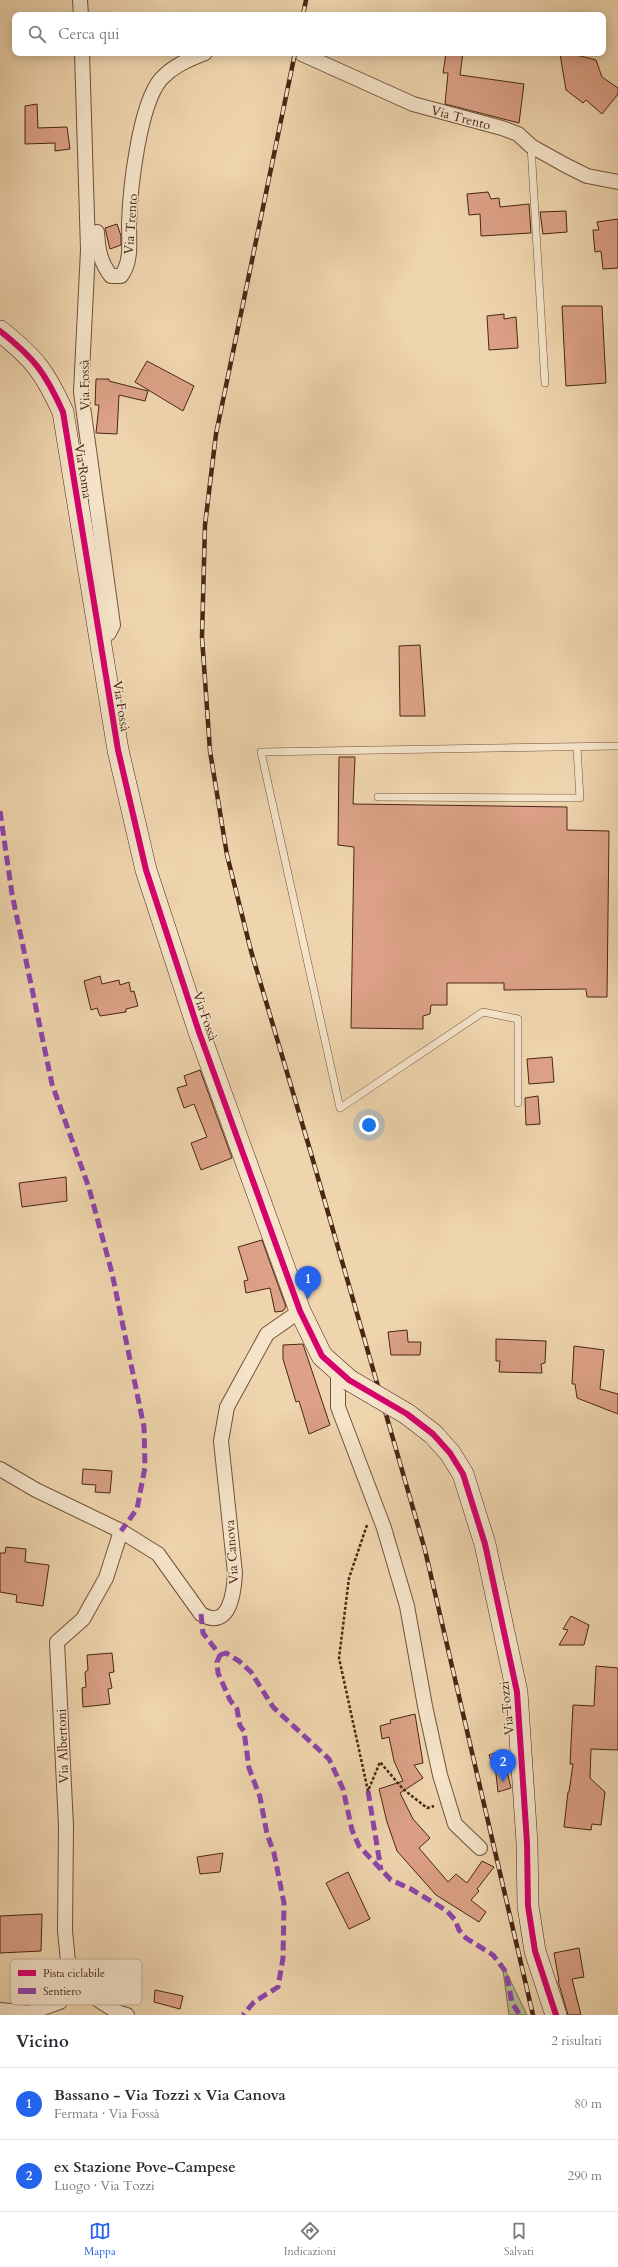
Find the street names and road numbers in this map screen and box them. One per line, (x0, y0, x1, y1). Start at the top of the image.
street label: Via Trento (429, 101, 493, 135)
street label: Via Trento (120, 193, 142, 255)
street label: Via Fossà (76, 359, 94, 411)
street label: Via Roma (70, 443, 96, 500)
street label: Via Fossà (108, 680, 134, 733)
street label: Via Fossà (188, 989, 222, 1044)
street label: Via Canova (221, 1519, 243, 1585)
street label: Via Tozzi (495, 1680, 519, 1736)
street label: Via Albertoni (53, 1708, 73, 1784)

